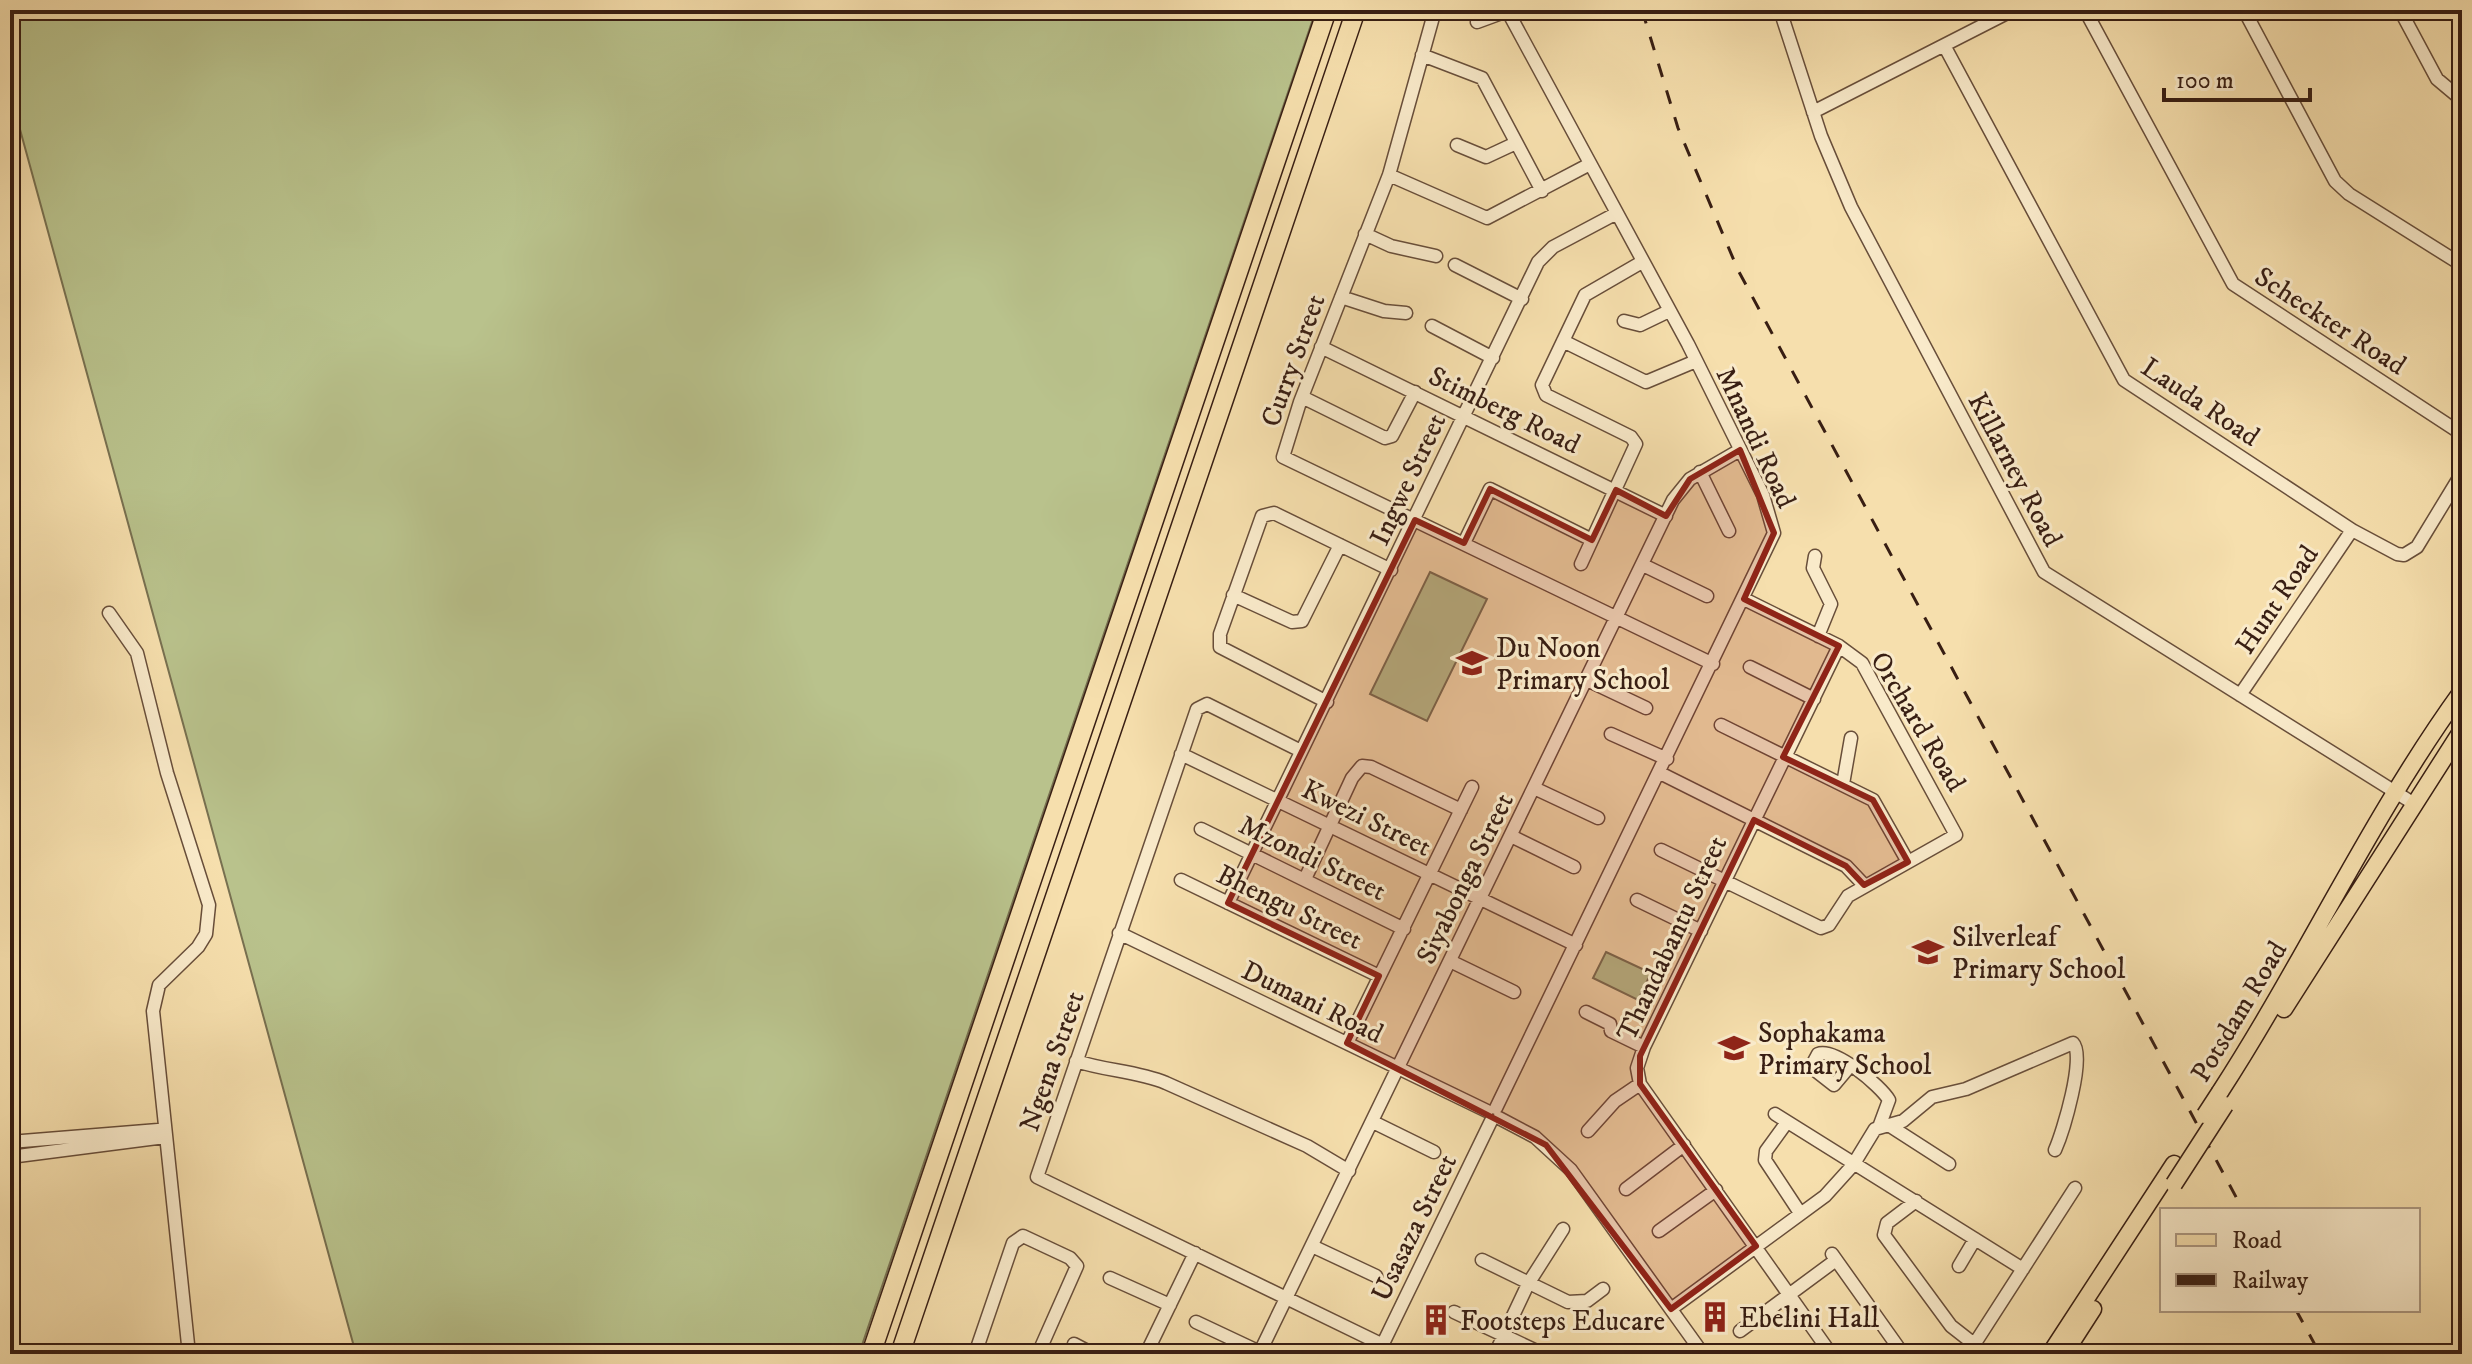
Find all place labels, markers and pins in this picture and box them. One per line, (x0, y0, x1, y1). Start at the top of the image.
place label: Du Noon Primary School (1496, 631, 1670, 698)
school or university icon: Du Noon Primary School (1455, 646, 1489, 680)
place label: Silverleaf Primary School (1952, 920, 2126, 987)
school or university icon: Silverleaf Primary School (1911, 935, 1945, 969)
place label: Sophakama Primary School (1758, 1016, 1932, 1083)
school or university icon: Sophakama Primary School (1717, 1031, 1751, 1065)
building icon: Ebelini Hall (1698, 1300, 1732, 1334)
place label: Ebelini Hall (1739, 1301, 1880, 1336)
building icon: Footsteps Educare (1419, 1303, 1453, 1337)
place label: Footsteps Educare (1460, 1304, 1665, 1339)

